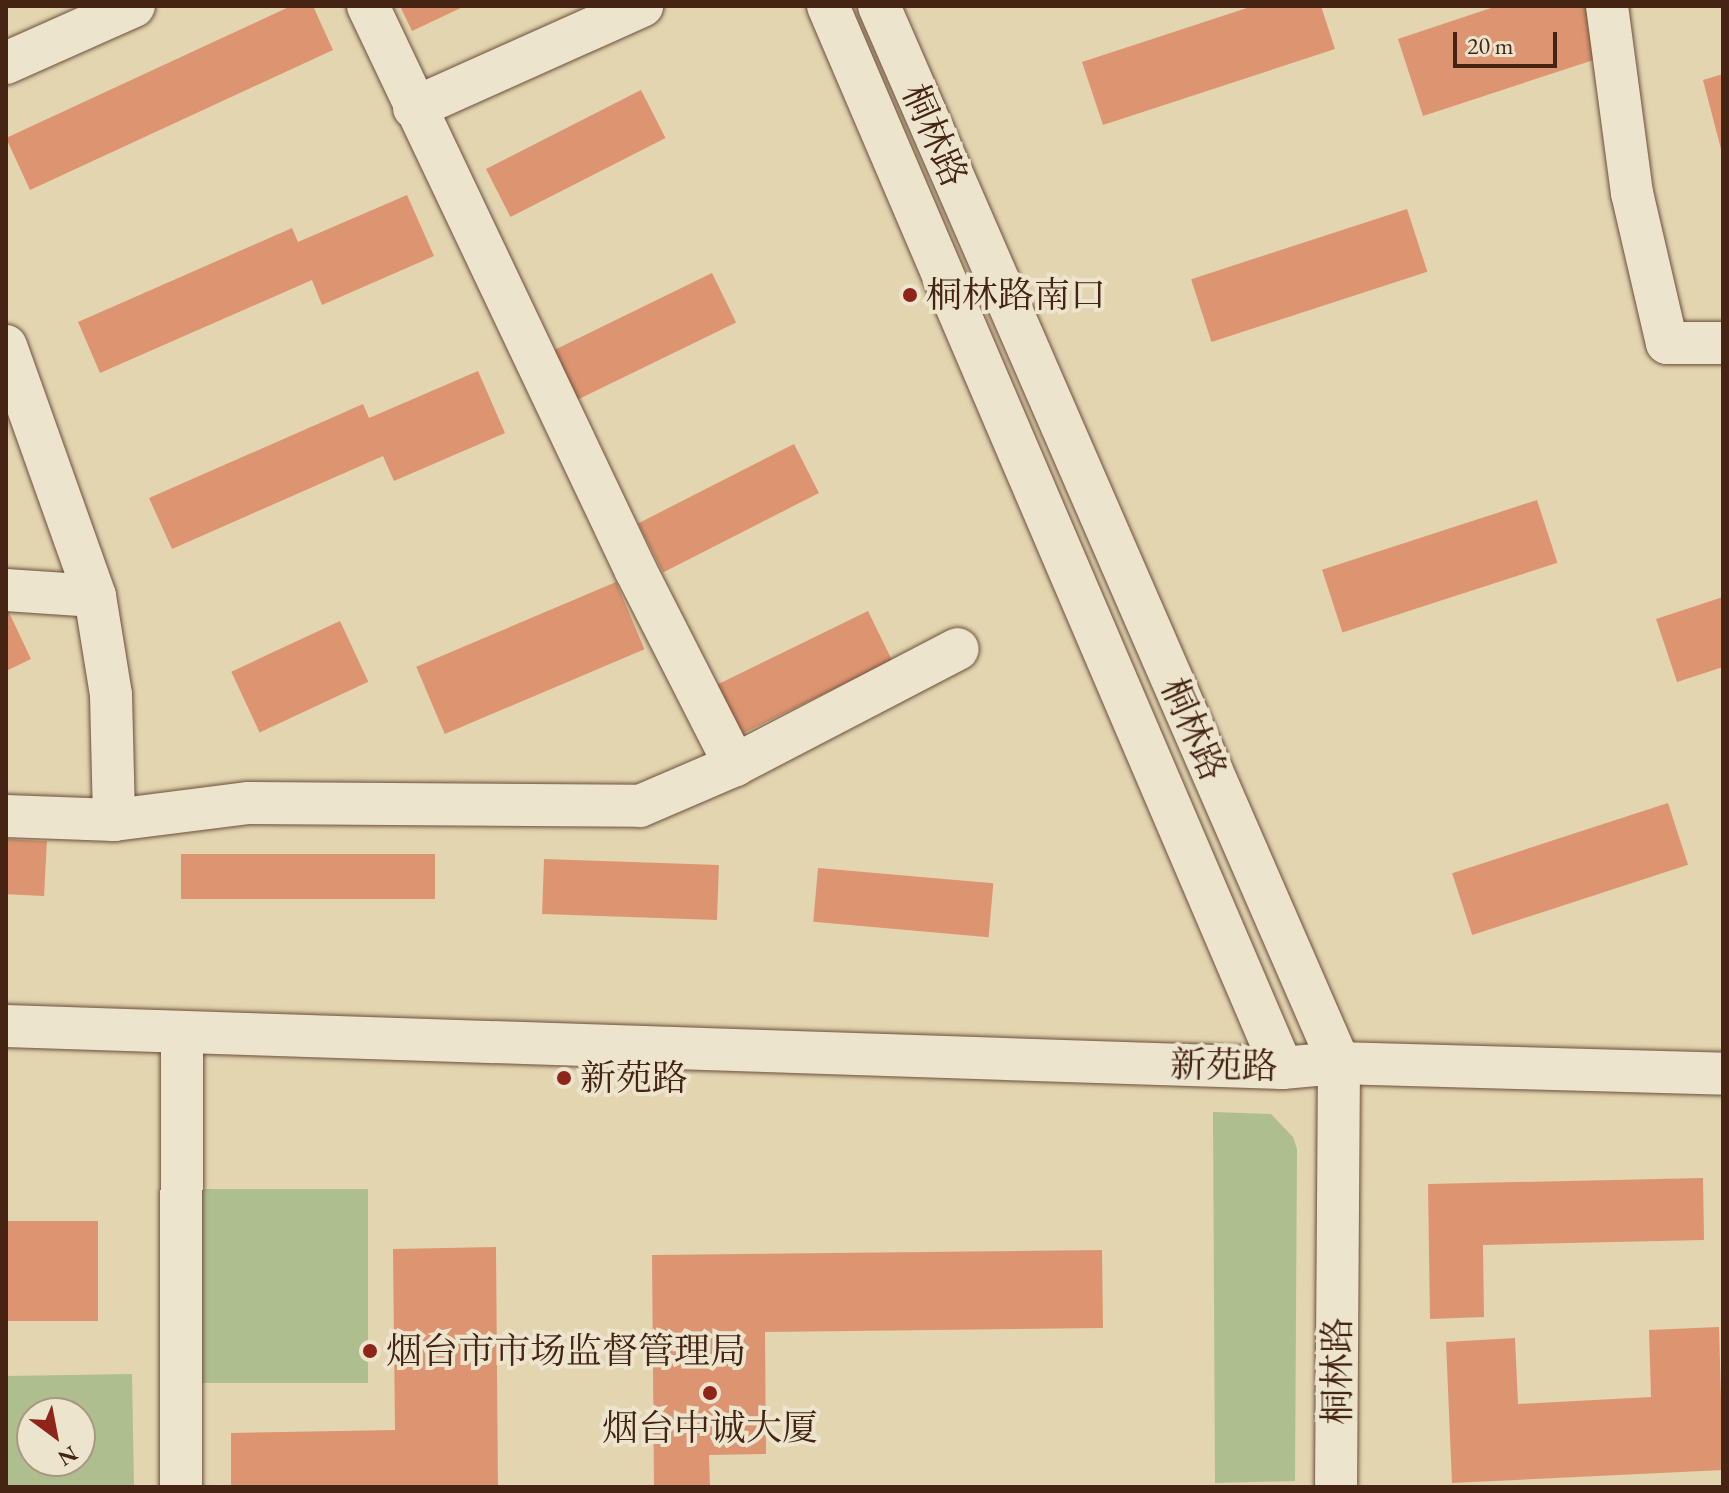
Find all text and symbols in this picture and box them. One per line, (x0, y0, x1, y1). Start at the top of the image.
scale bar (1457, 16, 1561, 66)
text: 20 m (1467, 30, 1514, 61)
street label: 桐林路 (893, 77, 977, 193)
place label: 桐林路南口 (926, 273, 1106, 317)
marker: 桐林路南口 (901, 286, 919, 304)
street label: 桐林路 (1152, 671, 1236, 787)
street label: 新苑路 (1170, 1042, 1278, 1088)
place label: 新苑路 (580, 1056, 688, 1100)
marker: 新苑路 (555, 1069, 573, 1087)
street label: 桐林路 (1315, 1317, 1359, 1425)
place label: 烟台市市场监督管理局 (386, 1329, 746, 1373)
marker: 烟台市市场监督管理局 (361, 1342, 379, 1360)
marker: 烟台中诚大厦 (701, 1384, 719, 1402)
north arrow (16, 1397, 96, 1477)
place label: 烟台中诚大厦 (602, 1406, 818, 1450)
text: N (53, 1439, 83, 1473)

